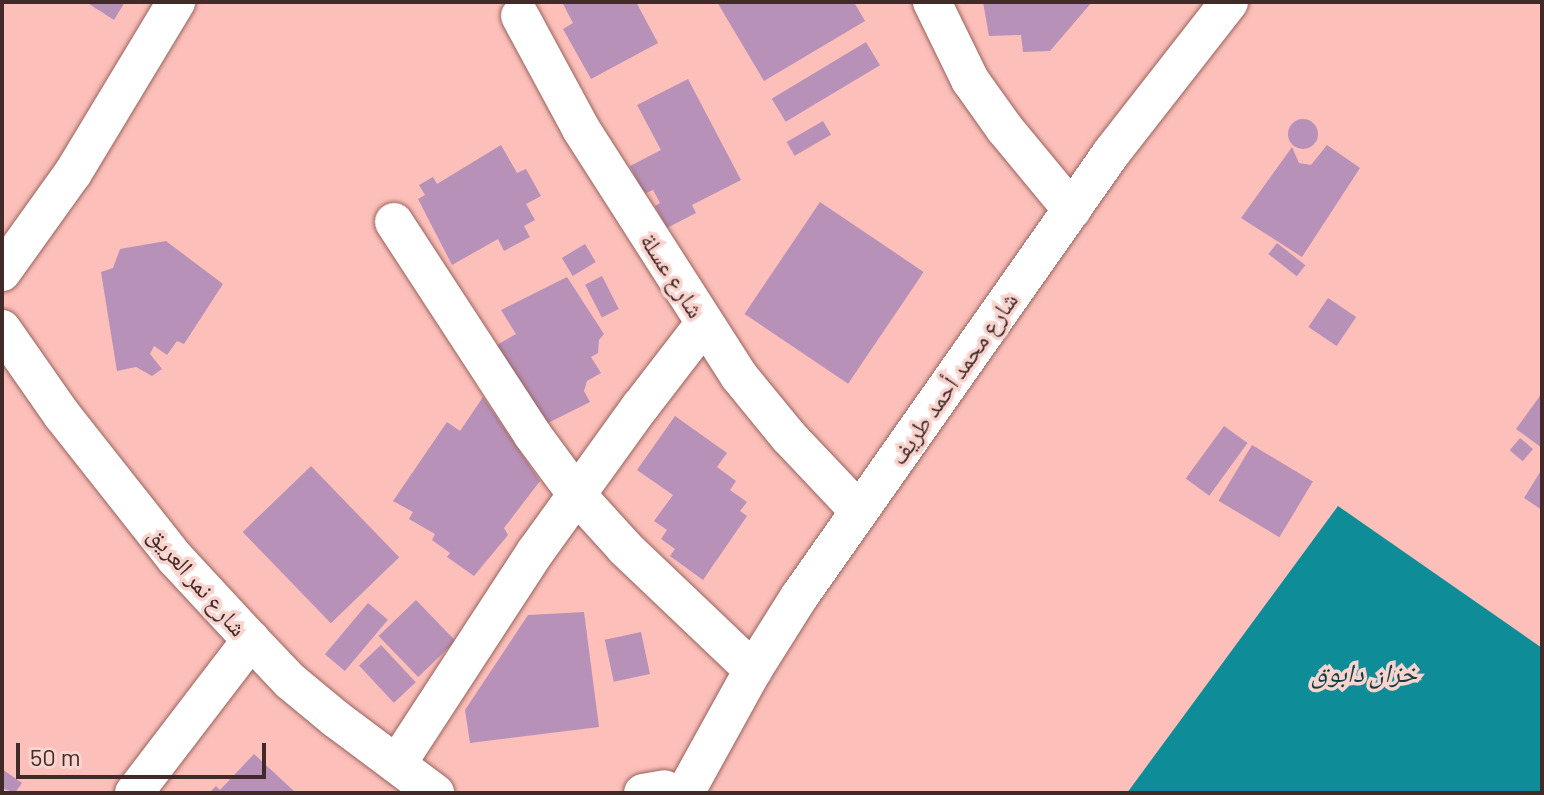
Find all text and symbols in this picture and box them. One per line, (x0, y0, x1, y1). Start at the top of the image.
street label: شارع عسلة (635, 227, 711, 323)
street label: شارع محمد أحمد طريف (883, 286, 1023, 470)
street label: شارع نمر العريق (143, 520, 253, 642)
water label: خزان دابوق (1311, 656, 1417, 688)
scale bar (20, 727, 270, 777)
text: 50 m (30, 742, 81, 771)

